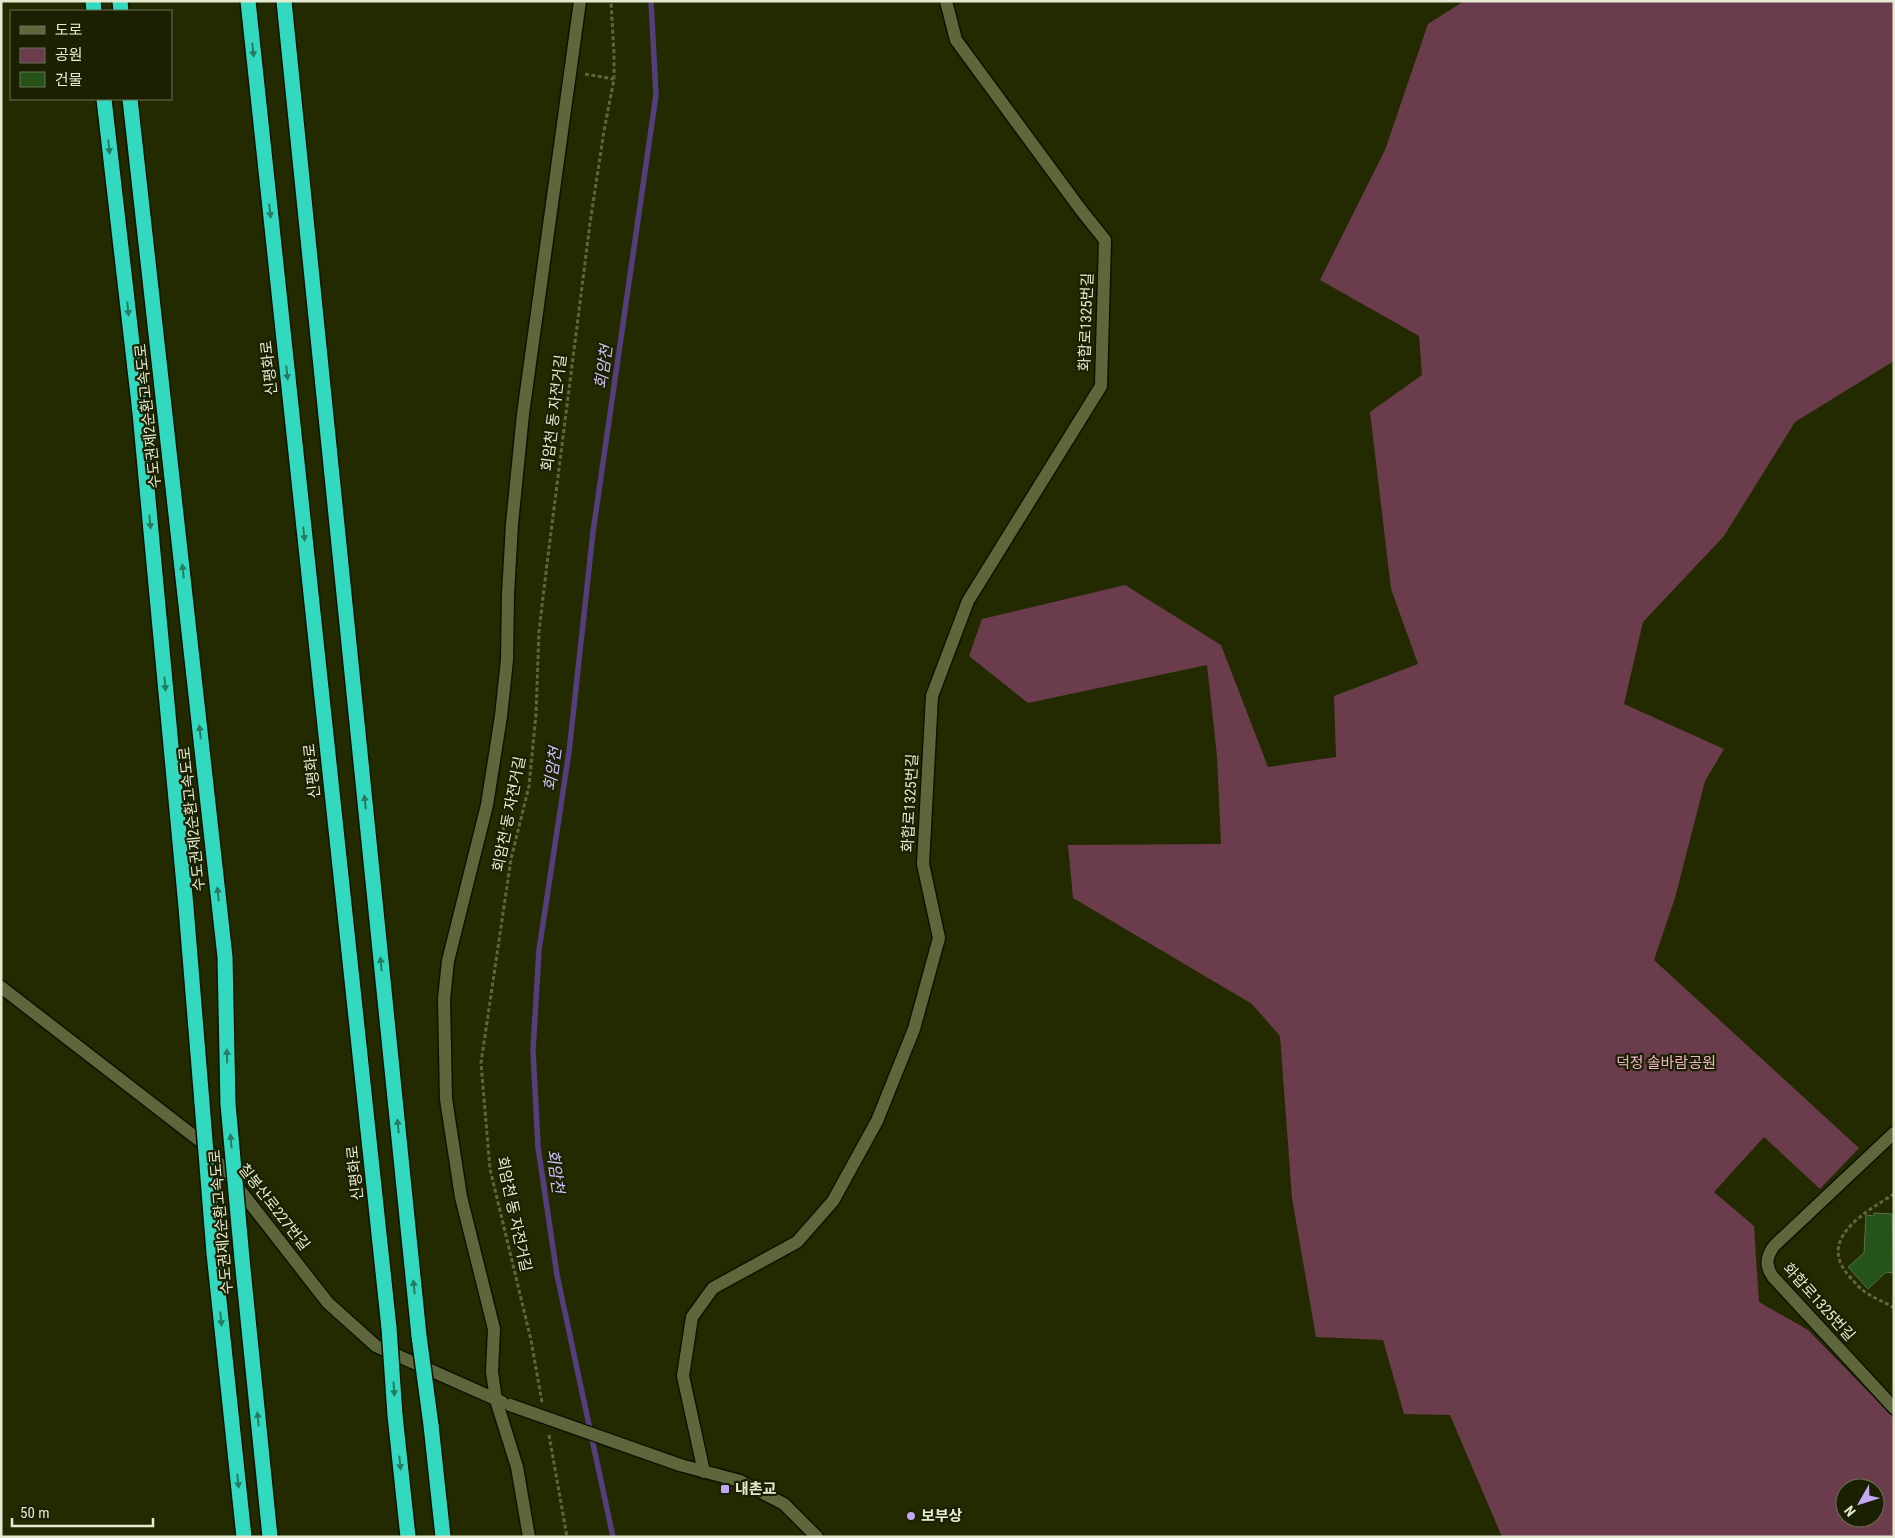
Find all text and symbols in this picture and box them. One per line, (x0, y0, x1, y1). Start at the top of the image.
legend (10, 10, 172, 100)
text: 도로 (55, 21, 83, 39)
one-way arrow (249, 42, 257, 58)
text: 공원 (55, 46, 83, 64)
text: 건물 (55, 71, 83, 89)
one-way arrow (105, 139, 113, 155)
one-way arrow (266, 204, 274, 220)
street label: 화합로1325번길 (1075, 272, 1097, 372)
one-way arrow (124, 301, 132, 317)
street label: 신평화로 (257, 340, 281, 396)
water label: 회암천 (591, 342, 616, 390)
street label: 수도권제2순환고속도로 (131, 343, 165, 489)
street label: 회암천 동 자전거길 (538, 354, 570, 472)
one-way arrow (283, 365, 291, 381)
one-way arrow (146, 515, 154, 531)
one-way arrow (301, 527, 309, 543)
one-way arrow (178, 562, 186, 578)
one-way arrow (161, 677, 169, 693)
one-way arrow (196, 724, 204, 740)
street label: 신평화로 (300, 743, 324, 799)
water label: 회암천 (540, 744, 565, 792)
street label: 수도권제2순환고속도로 (175, 746, 209, 892)
street label: 화합로1325번길 (898, 753, 922, 853)
street label: 회암천 동 자전거길 (489, 755, 529, 873)
one-way arrow (361, 794, 369, 810)
one-way arrow (214, 885, 222, 901)
one-way arrow (377, 956, 385, 972)
one-way arrow (223, 1047, 231, 1063)
park label: 덕정 솔바람공원 (1616, 1054, 1716, 1072)
one-way arrow (394, 1117, 402, 1133)
one-way arrow (227, 1133, 235, 1149)
street label: 신평화로 (343, 1145, 367, 1201)
water label: 회암천 (543, 1148, 568, 1197)
street label: 수도권제2순환고속도로 (206, 1149, 236, 1295)
street label: 회암천 동 자전거길 (493, 1155, 535, 1273)
street label: 칠봉산로227번길 (235, 1160, 313, 1254)
street label: 화합로1325번길 (1779, 1259, 1859, 1345)
one-way arrow (410, 1279, 418, 1295)
one-way arrow (217, 1312, 225, 1328)
one-way arrow (390, 1381, 398, 1397)
one-way arrow (254, 1410, 262, 1426)
one-way arrow (396, 1456, 404, 1472)
one-way arrow (234, 1473, 242, 1489)
north arrow (1835, 1478, 1885, 1528)
place label: 내촌교 (735, 1480, 777, 1498)
marker: 내촌교 (719, 1483, 731, 1495)
scale bar (12, 1496, 154, 1528)
text: N (1841, 1503, 1859, 1520)
text: 50 m (20, 1504, 50, 1522)
place label: 보부상 (921, 1507, 963, 1525)
marker: 보부상 (905, 1510, 917, 1522)

